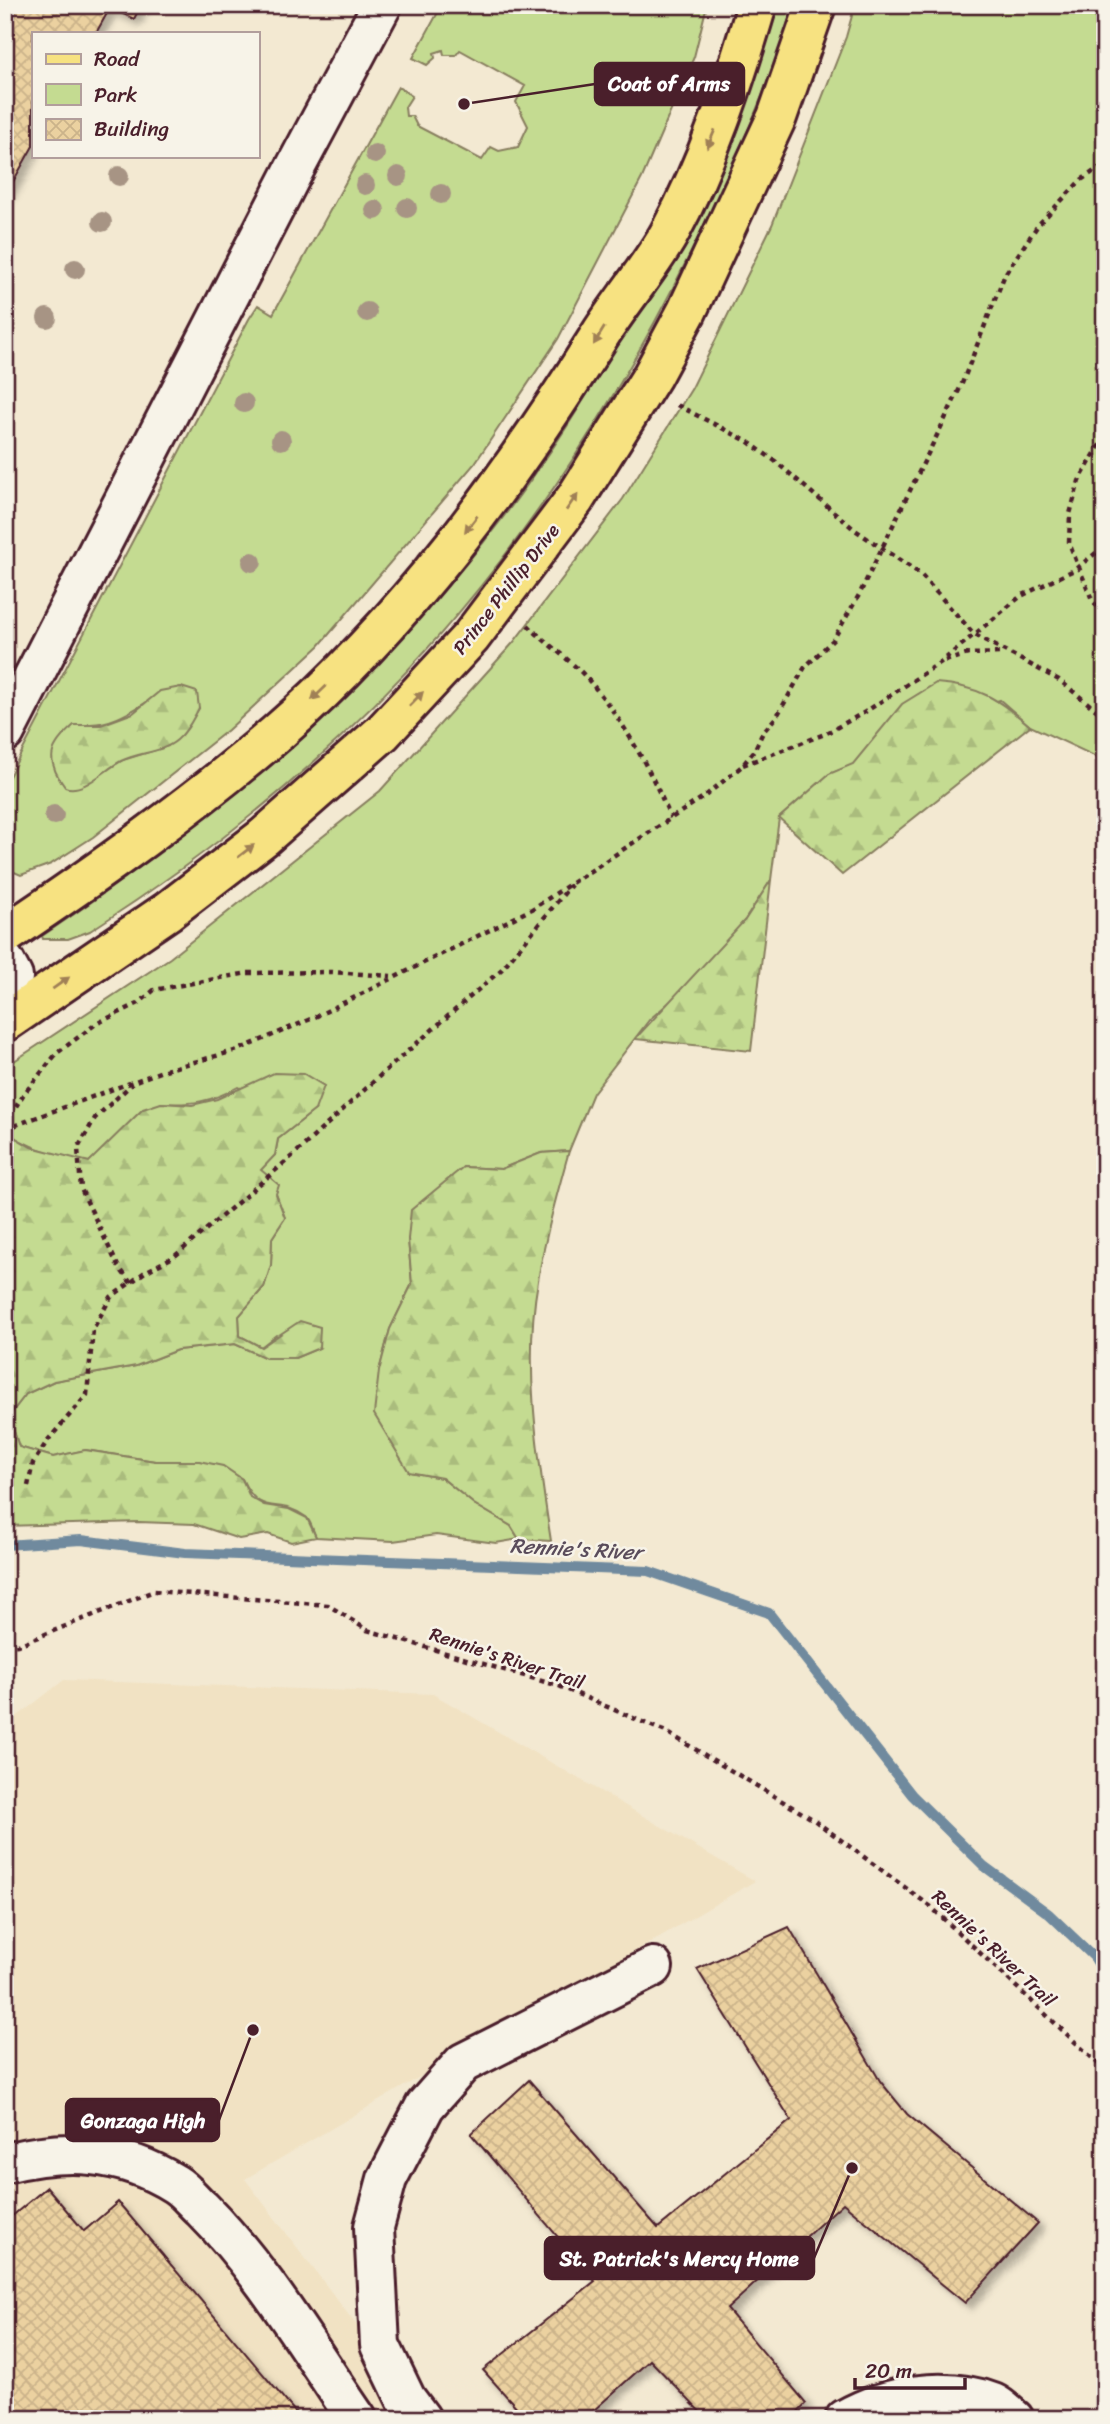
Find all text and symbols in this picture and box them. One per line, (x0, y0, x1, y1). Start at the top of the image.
legend (32, 32, 259, 158)
text: Road (94, 40, 141, 78)
callout: Coat of Arms (595, 63, 744, 105)
text: Coat of Arms (607, 65, 730, 103)
text: Park (94, 76, 137, 114)
text: Building (94, 110, 170, 148)
one-way arrow (706, 129, 717, 150)
one-way arrow (593, 327, 606, 346)
one-way arrow (565, 493, 579, 511)
one-way arrow (463, 514, 478, 532)
street label: Prince Phillip Drive (444, 516, 568, 662)
one-way arrow (311, 684, 328, 700)
one-way arrow (407, 691, 423, 708)
one-way arrow (237, 843, 255, 858)
one-way arrow (52, 976, 70, 990)
water label: Rennie's River (509, 1527, 647, 1572)
street label: Rennie's River Trail (425, 1617, 589, 1699)
street label: Rennie's River Trail (924, 1881, 1065, 2015)
callout: Gonzaga High (66, 2099, 219, 2141)
text: Gonzaga High (80, 2102, 205, 2140)
callout: St. Patrick's Mercy Home (545, 2237, 814, 2279)
text: St. Patrick's Mercy Home (558, 2240, 799, 2278)
scale bar (855, 2347, 965, 2391)
text: 20 m (865, 2352, 912, 2390)

